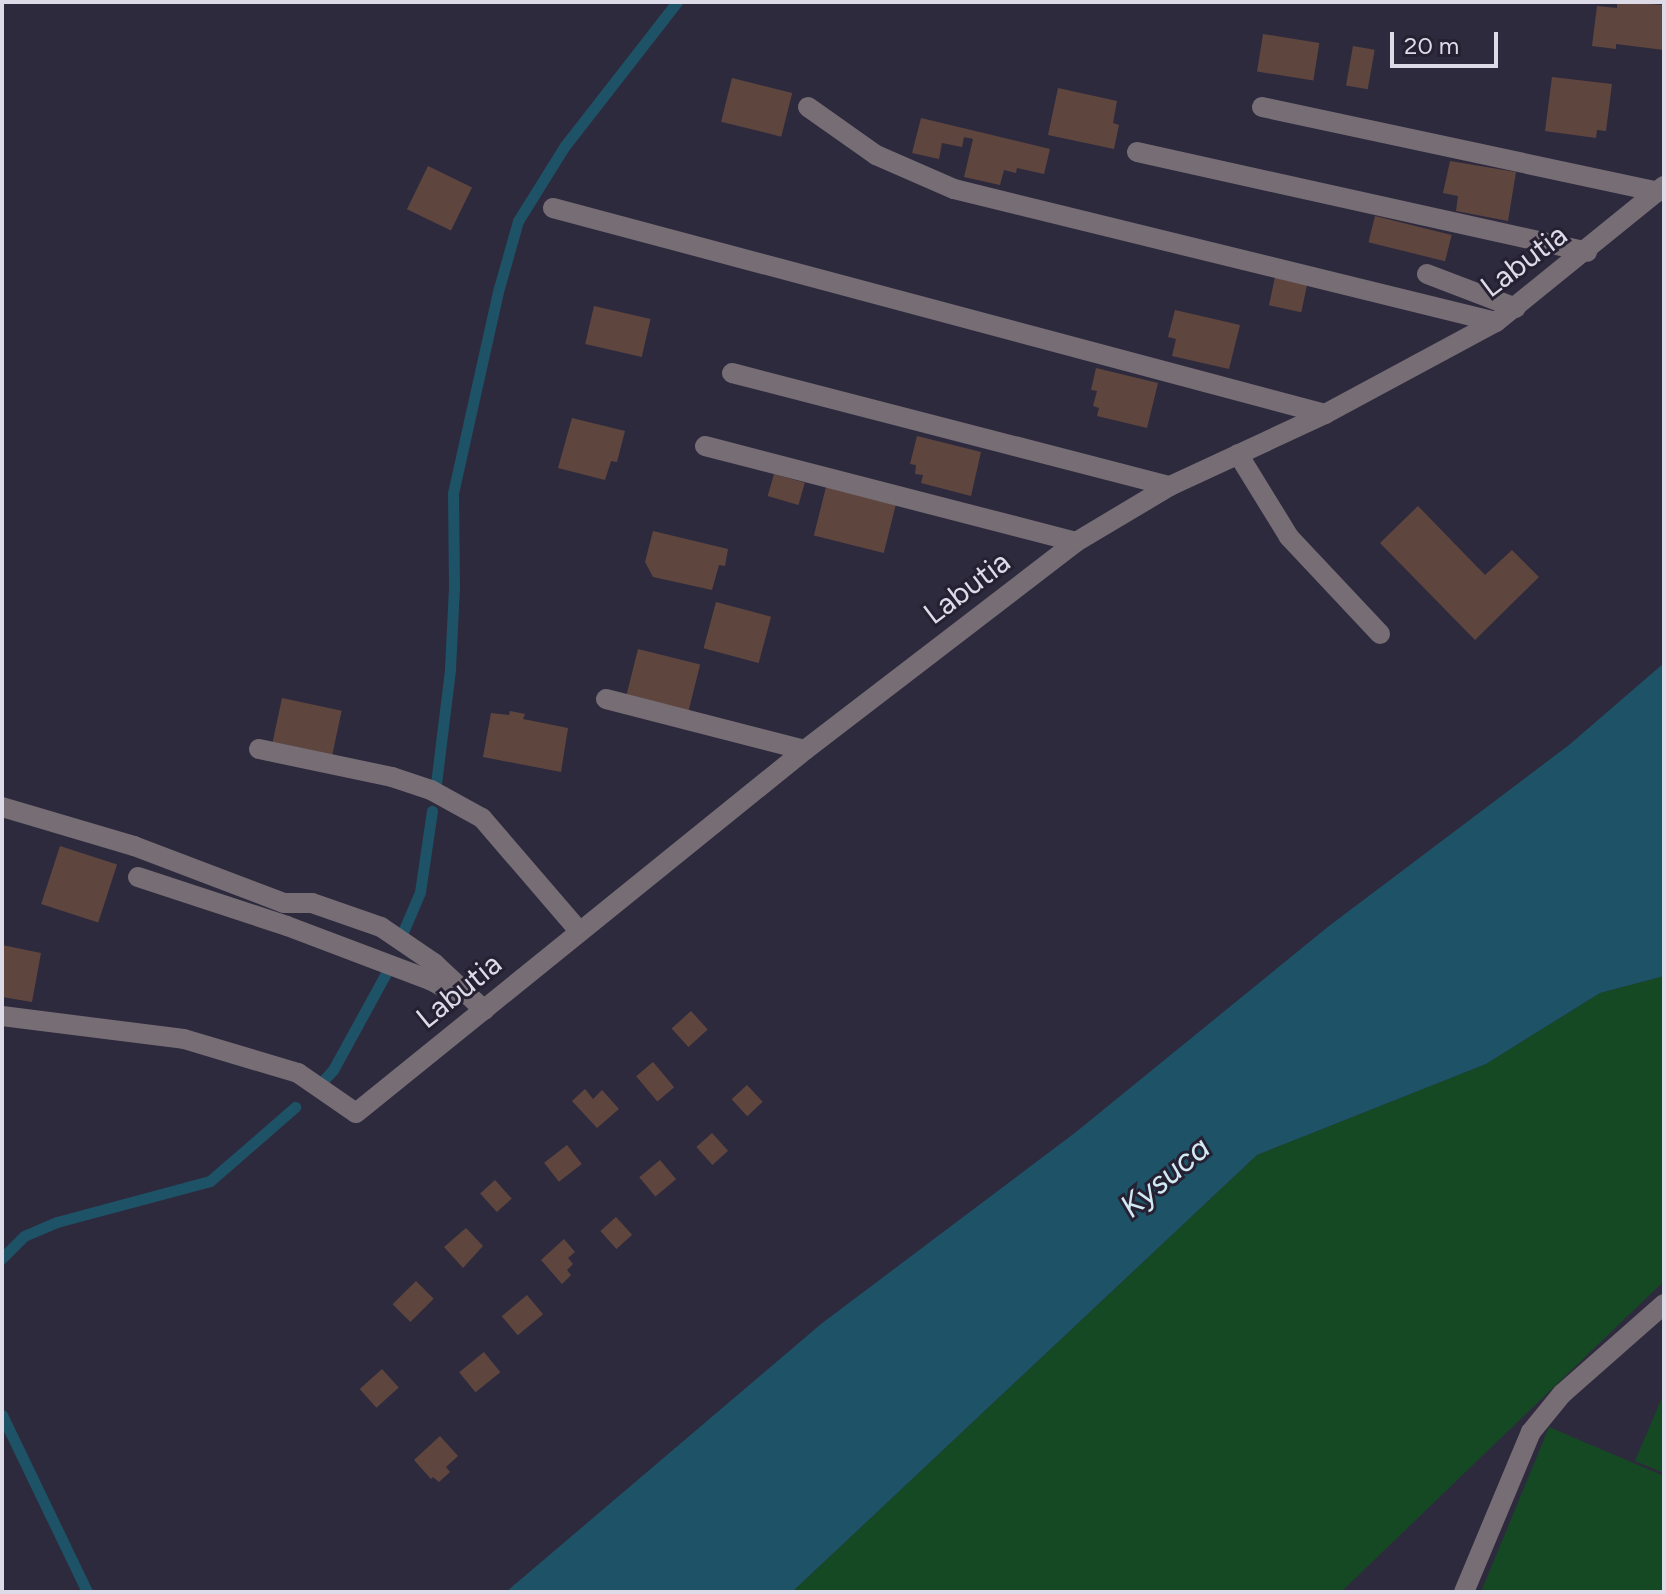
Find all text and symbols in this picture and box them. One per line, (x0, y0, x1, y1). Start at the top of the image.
scale bar (1394, 16, 1502, 66)
text: 20 m (1404, 31, 1459, 60)
street label: Labutia (1474, 217, 1574, 305)
street label: Labutia (917, 544, 1017, 632)
street label: Labutia (409, 946, 509, 1036)
water label: Kysuca (1112, 1129, 1218, 1225)

